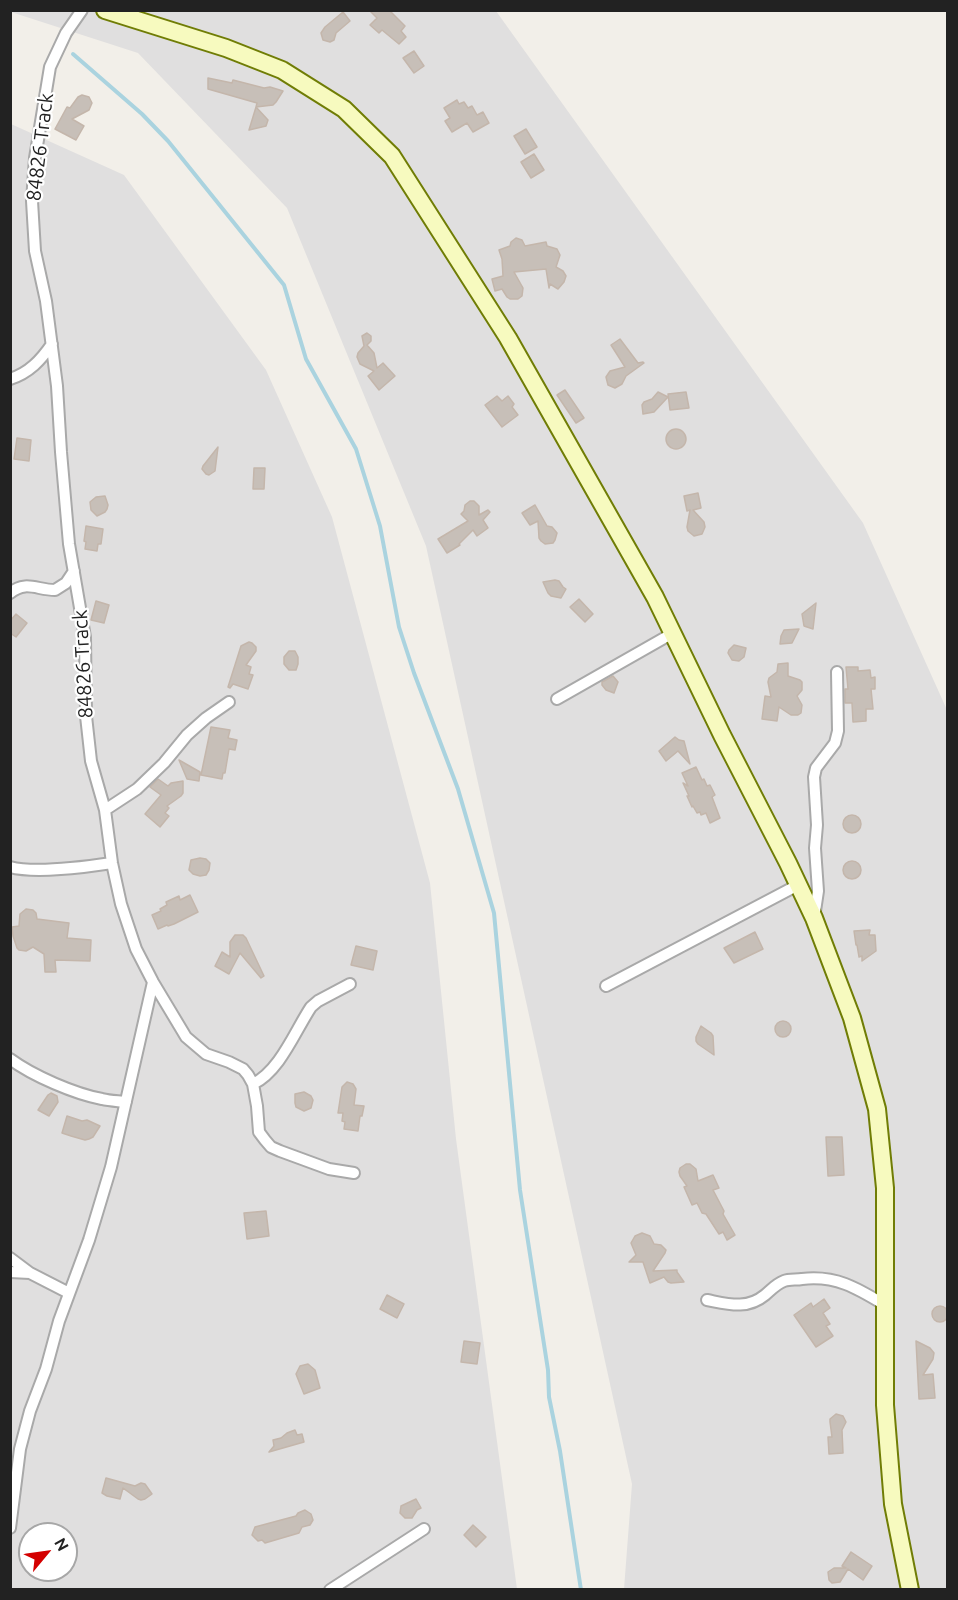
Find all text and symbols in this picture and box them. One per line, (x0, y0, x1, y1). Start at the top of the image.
street label: 84826 Track (21, 92, 59, 202)
street label: 84826 Track (68, 609, 98, 719)
north arrow (18, 1522, 78, 1582)
text: N (51, 1535, 73, 1554)

